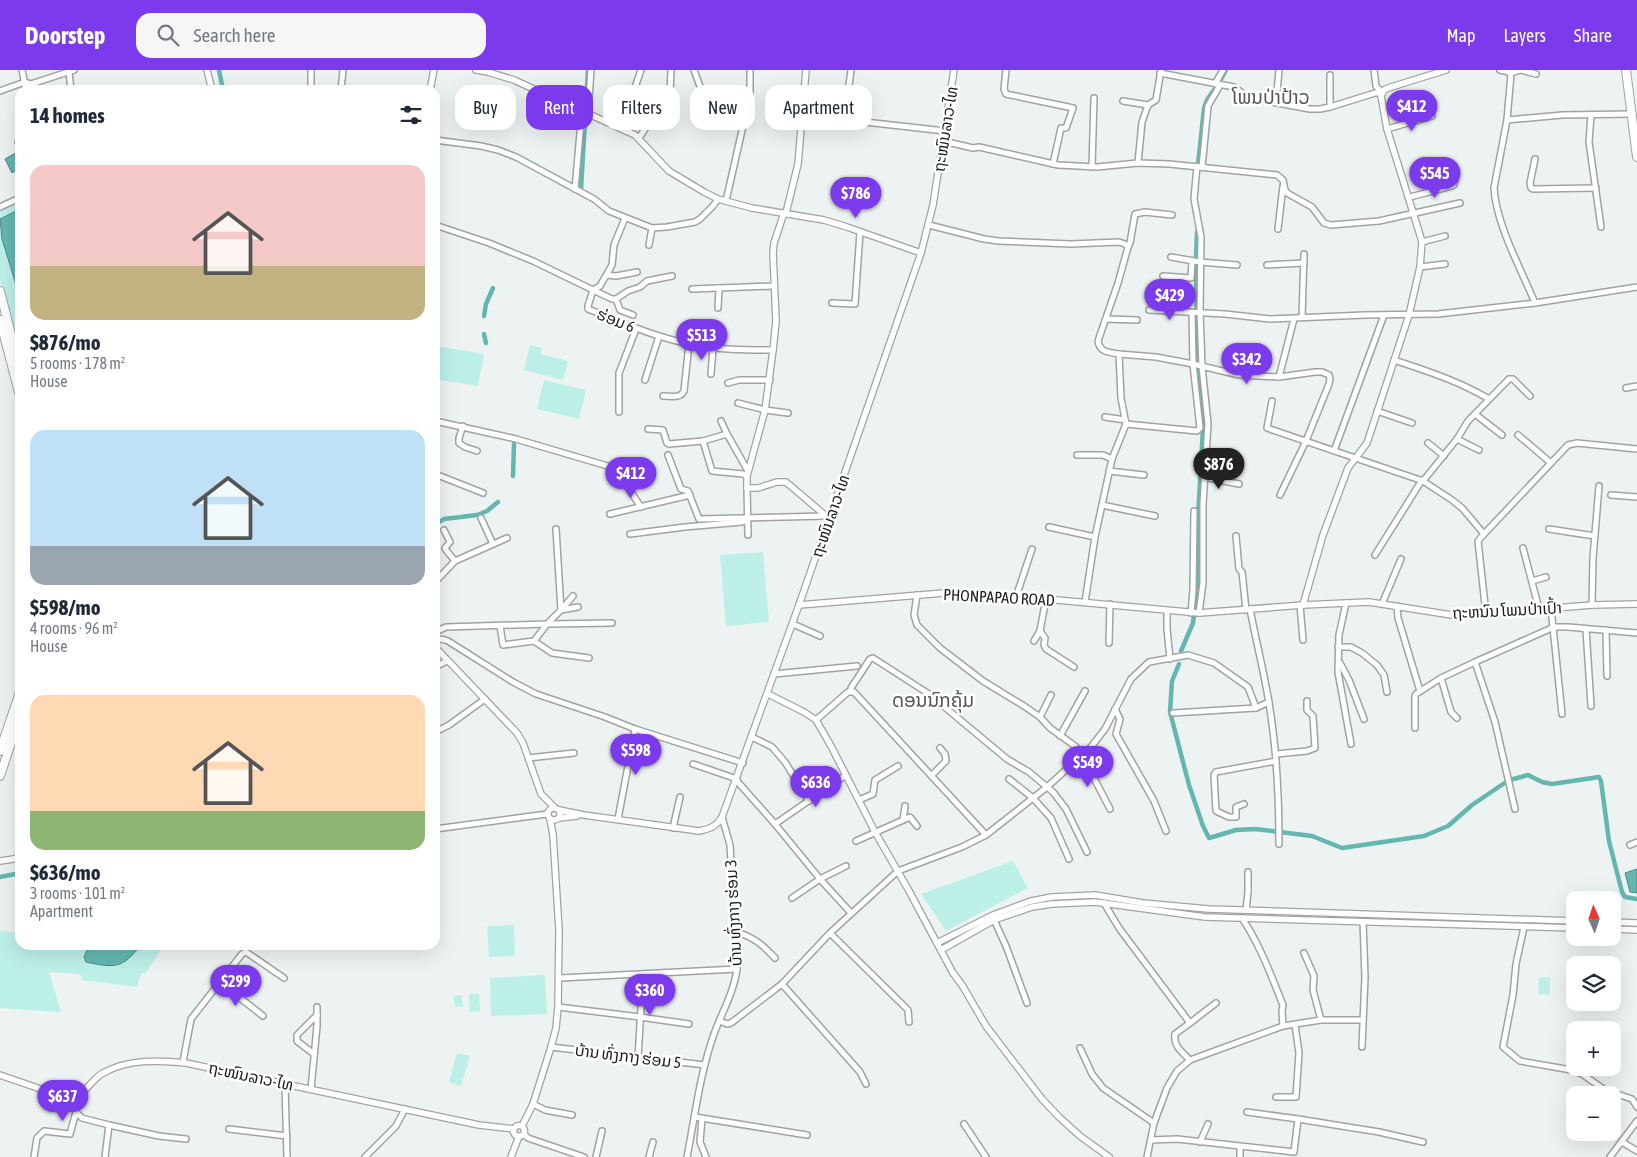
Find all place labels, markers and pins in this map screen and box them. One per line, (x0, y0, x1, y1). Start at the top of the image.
pin: $412 (1382, 90, 1442, 132)
pin: $545 (1405, 156, 1465, 199)
pin: $786 (826, 176, 886, 219)
pin: $429 (1140, 278, 1200, 321)
pin: $513 (672, 318, 732, 361)
pin: $342 (1217, 342, 1277, 385)
pin: $876 (1189, 448, 1249, 490)
pin: $412 (601, 456, 661, 499)
pin: $598 (606, 734, 666, 776)
pin: $549 (1058, 746, 1118, 788)
pin: $636 (786, 766, 846, 808)
pin: $299 (206, 964, 266, 1007)
pin: $360 (620, 974, 680, 1016)
pin: $637 (33, 1080, 93, 1122)

